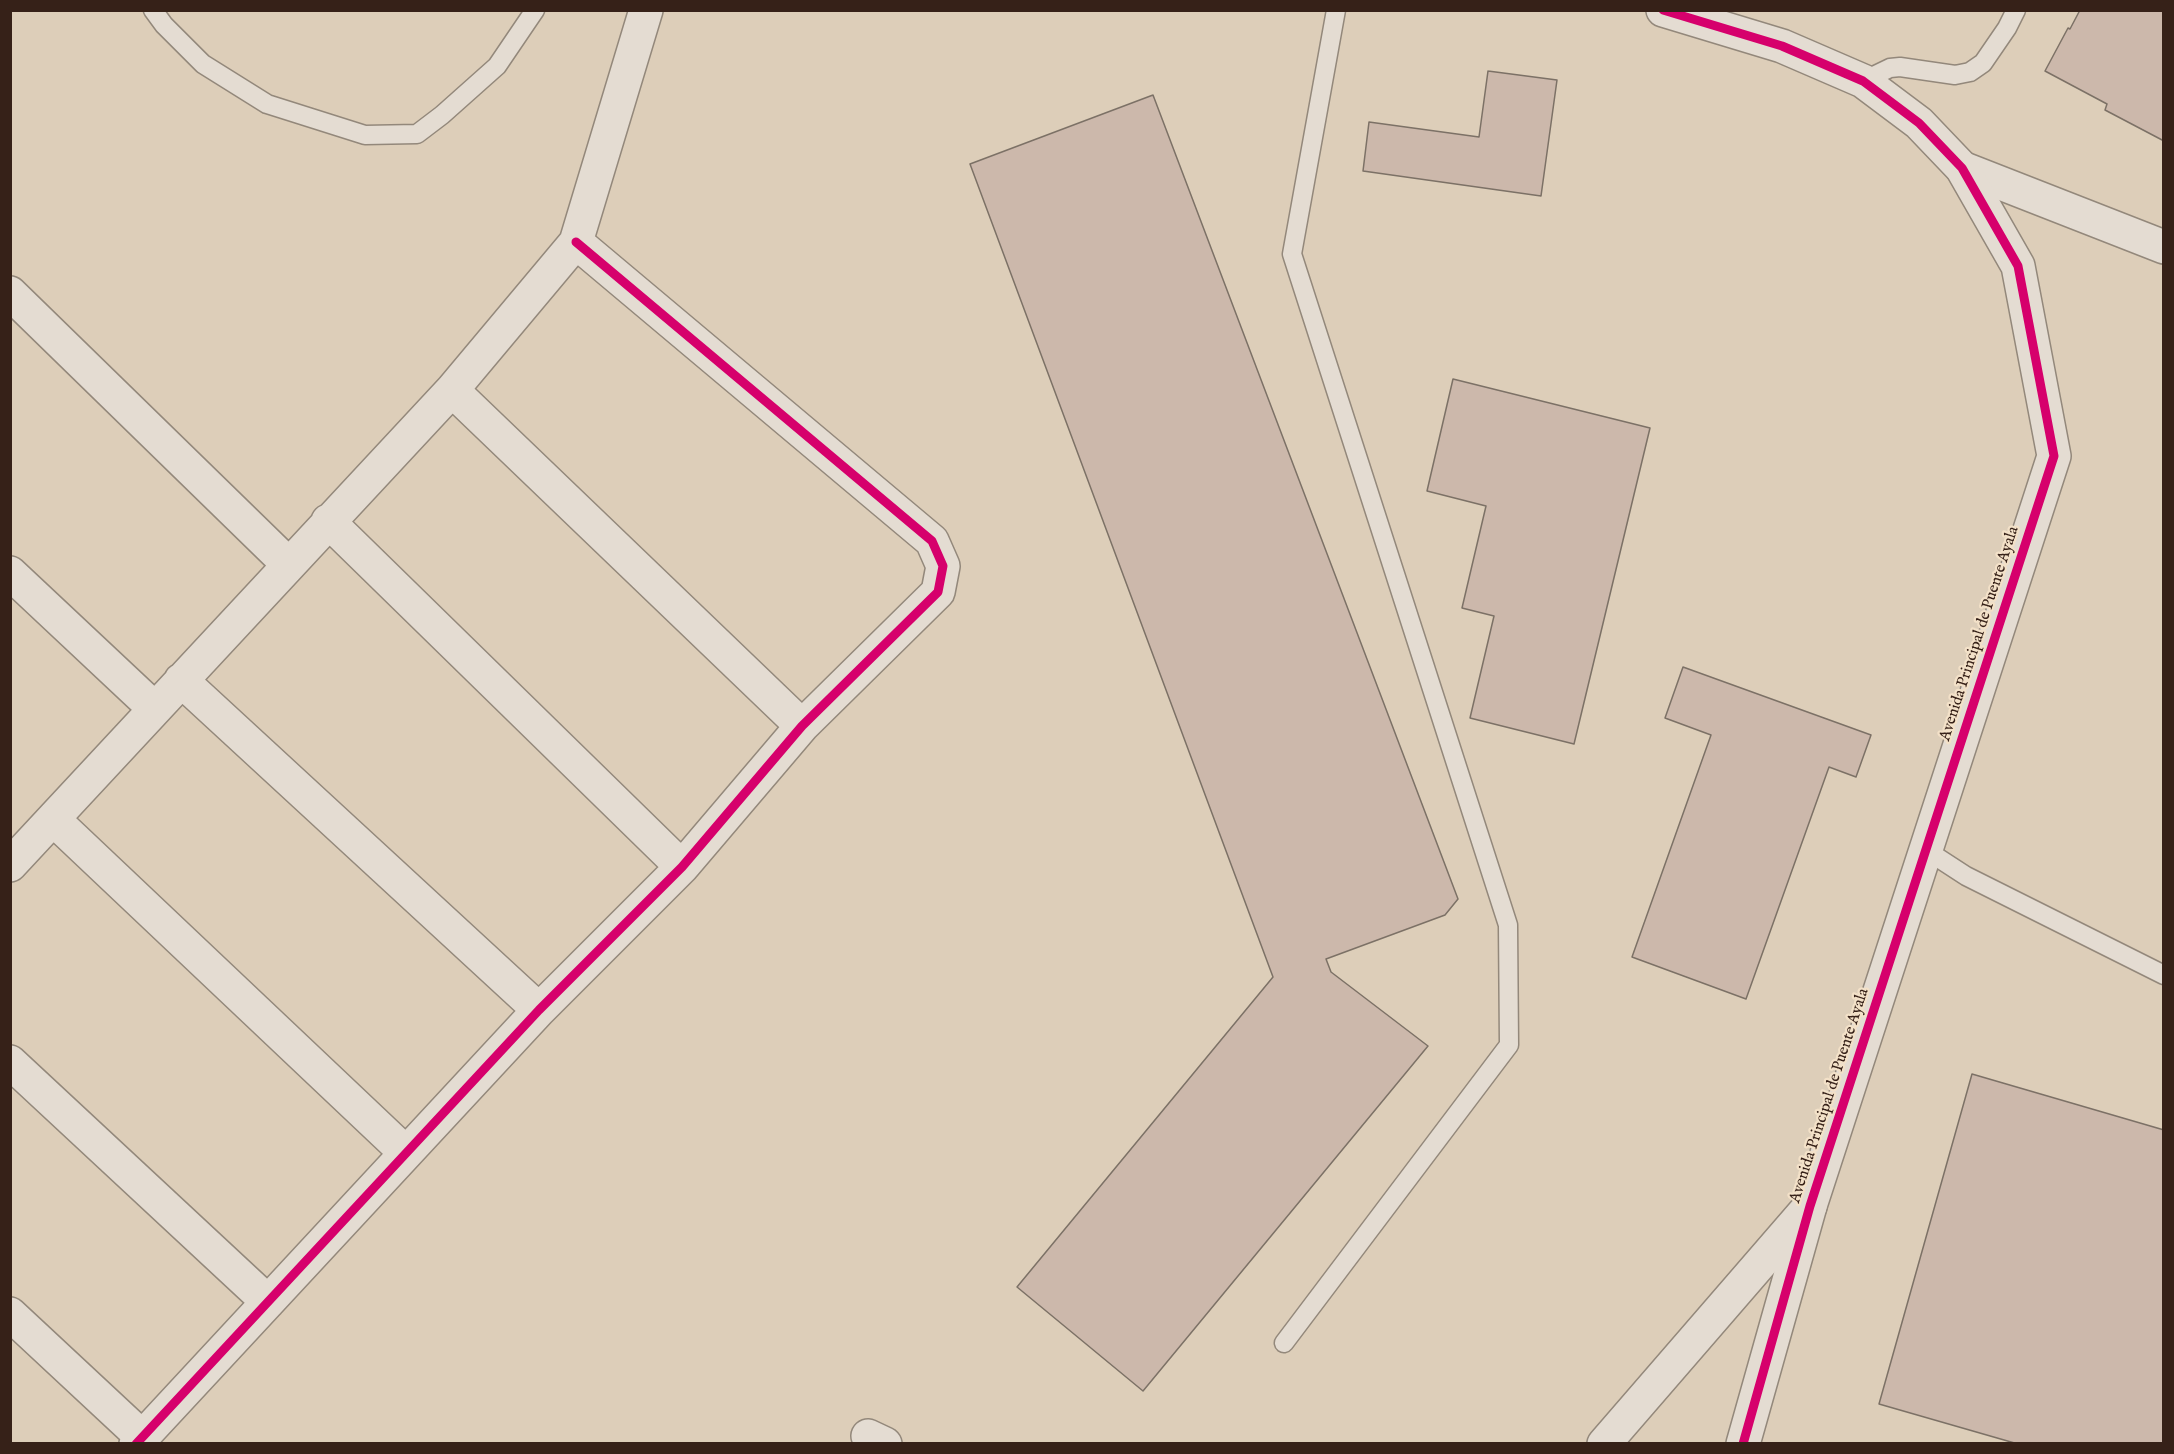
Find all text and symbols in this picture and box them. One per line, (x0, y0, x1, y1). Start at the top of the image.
street label: Avenida Principal de Puente Ayala (1936, 524, 2024, 744)
street label: Avenida Principal de Puente Ayala (1786, 986, 1874, 1206)

